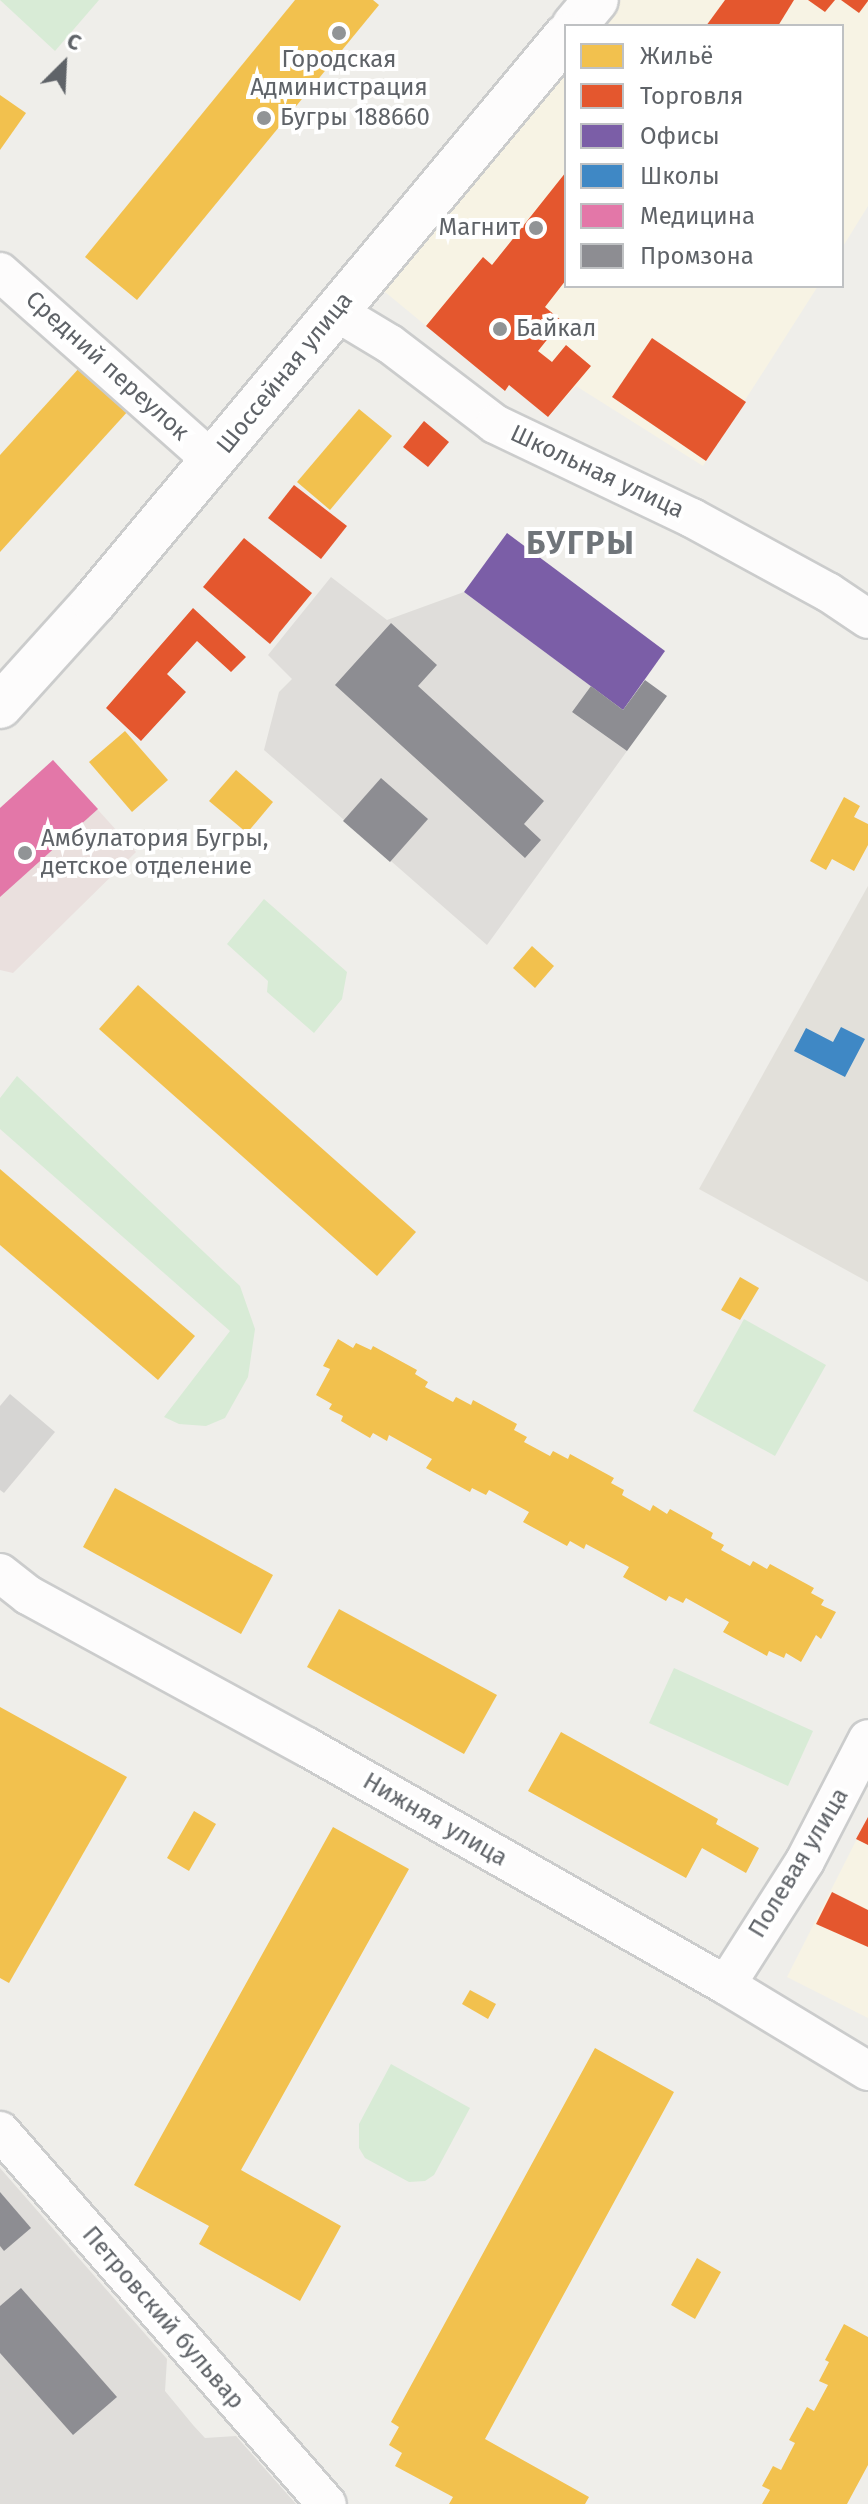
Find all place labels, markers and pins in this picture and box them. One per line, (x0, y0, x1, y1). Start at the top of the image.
marker: Городская Администрация (330, 24, 348, 42)
place label: Городская Администрация (250, 46, 428, 102)
place label: Бугры 188660 (280, 104, 430, 132)
marker: Бугры 188660 (255, 109, 273, 127)
place label: Магнит (439, 214, 520, 242)
marker: Магнит (527, 219, 545, 237)
place label: Байкал (516, 315, 596, 343)
marker: Байкал (491, 320, 509, 338)
place label: Амбулатория Бугры, детское отделение (41, 825, 269, 881)
marker: Амбулатория Бугры, детское отделение (16, 844, 34, 862)

